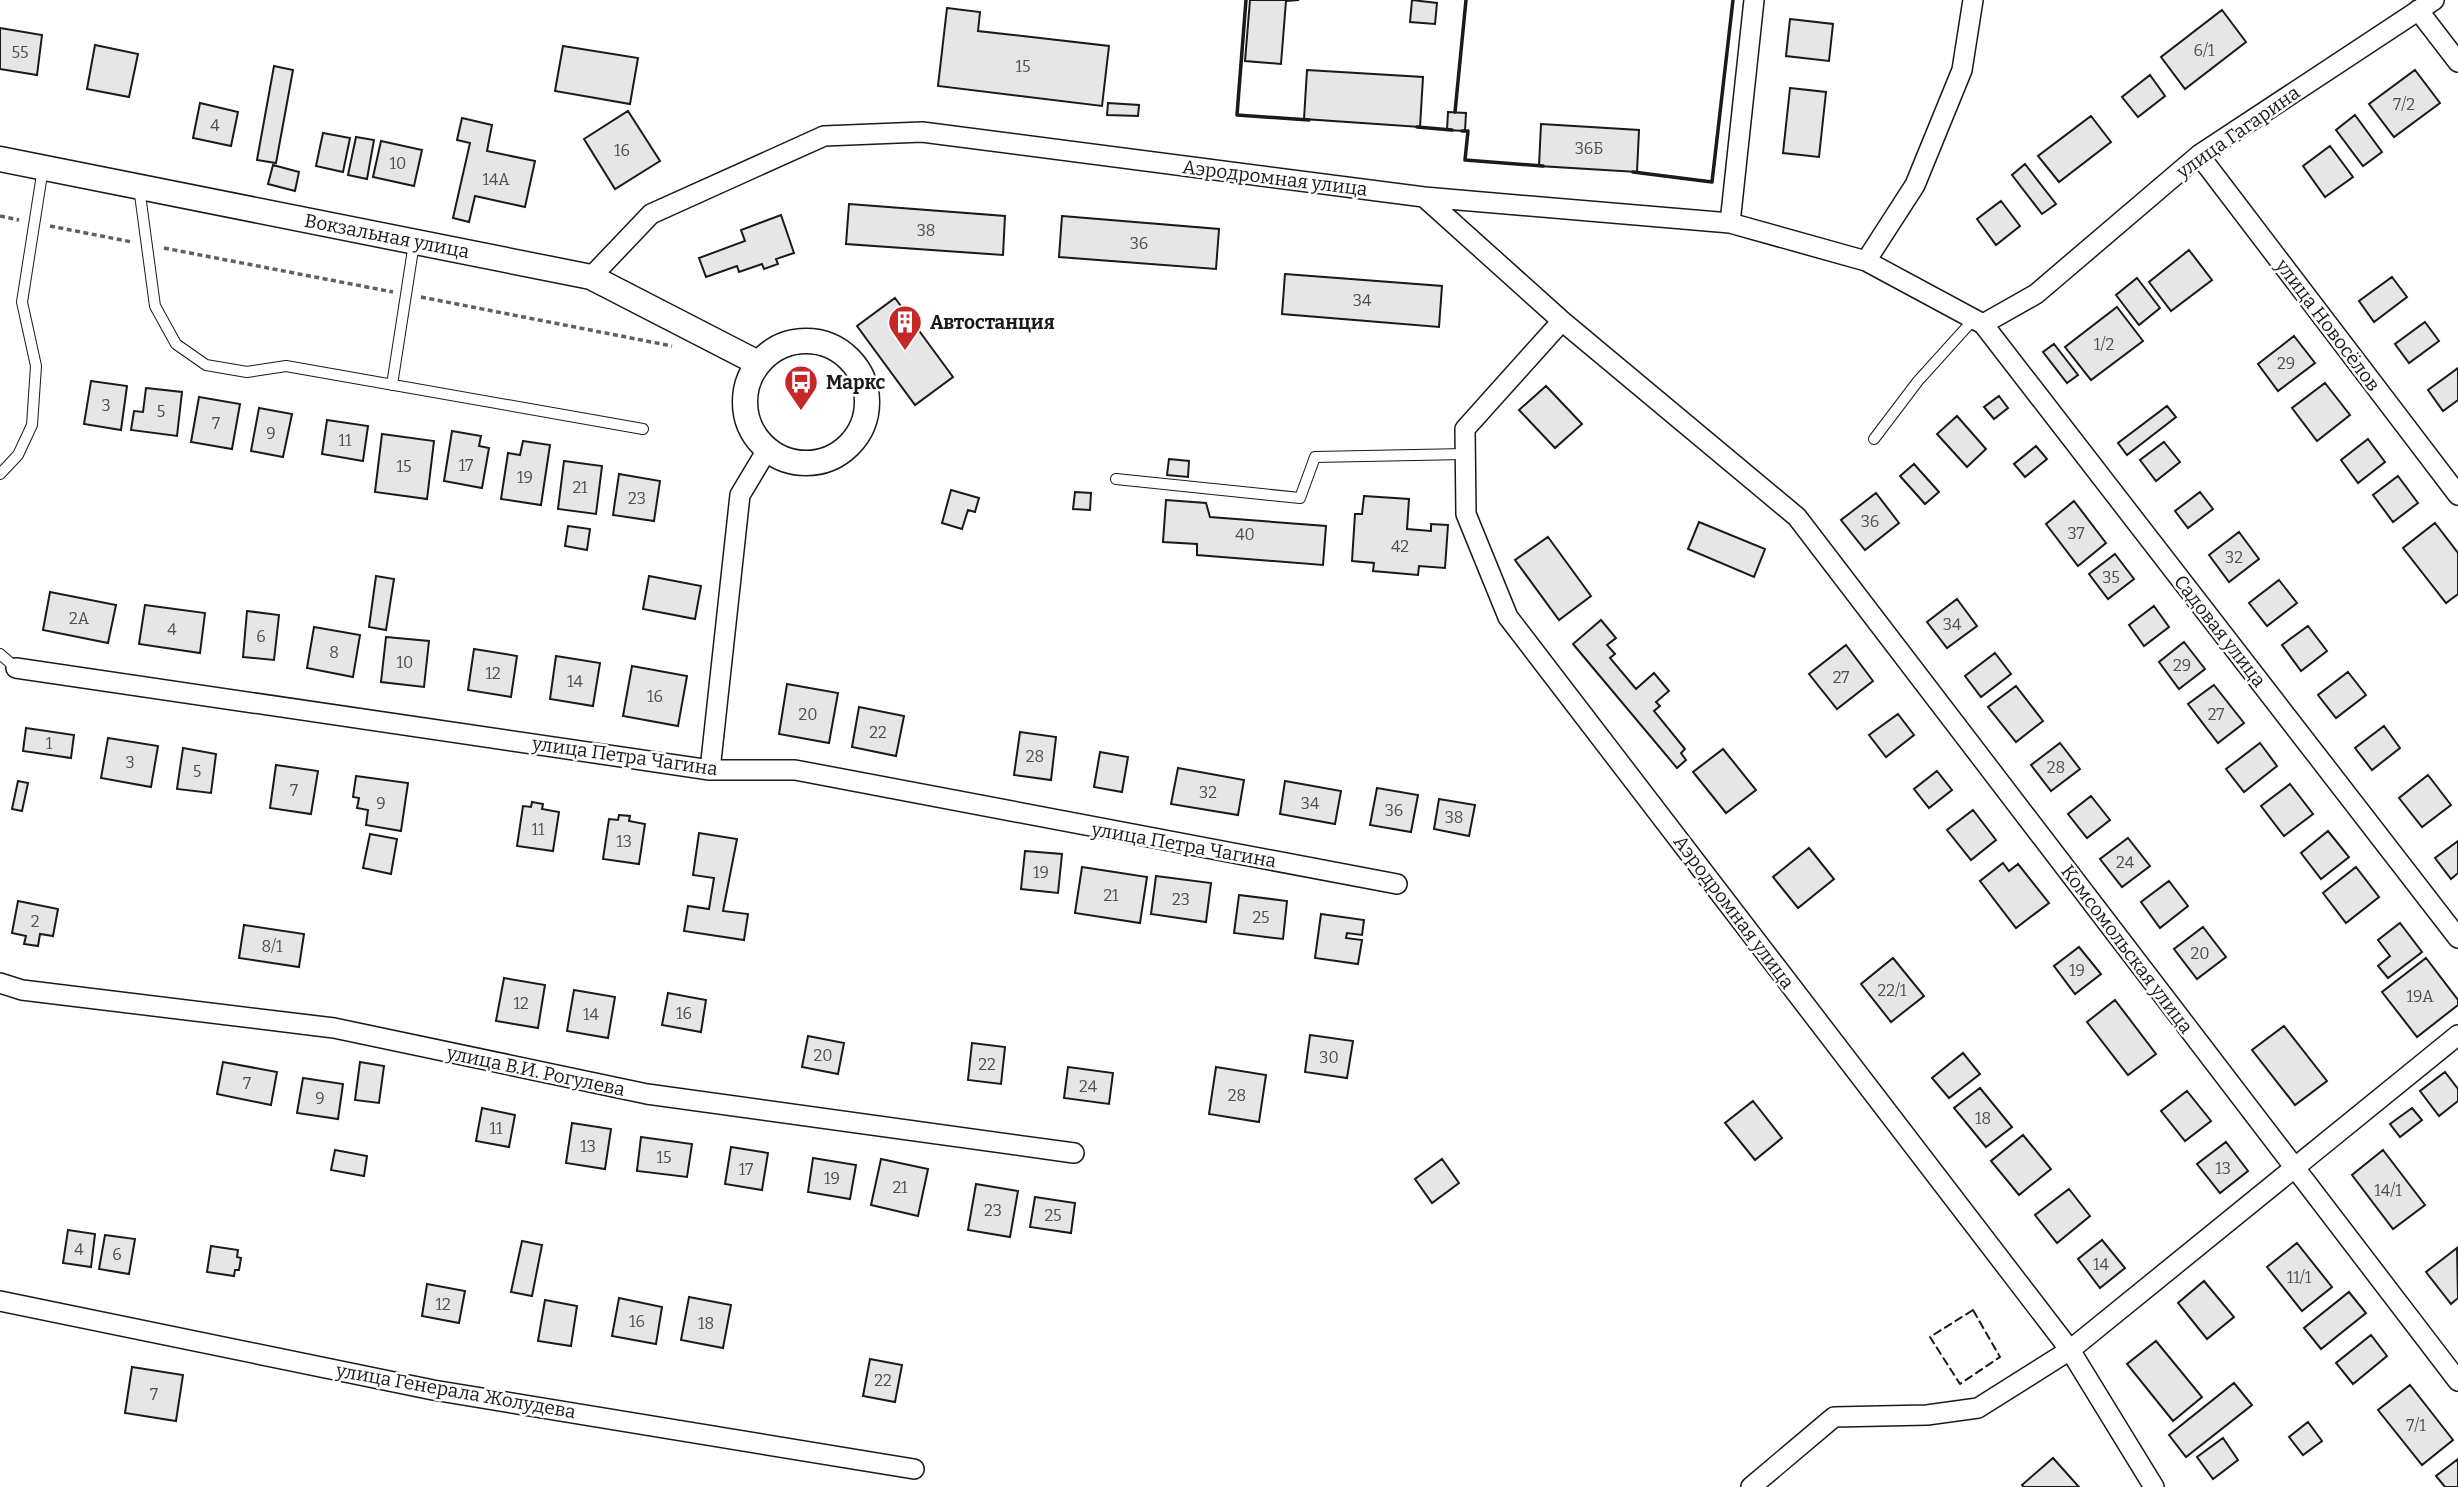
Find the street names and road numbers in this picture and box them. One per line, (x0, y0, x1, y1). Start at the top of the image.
street label: улица Гагарина (2171, 81, 2305, 184)
street label: Аэродромная улица (1181, 155, 1369, 201)
street label: Вокзальная улица (303, 209, 472, 263)
street label: улица Новосёлов (2270, 254, 2385, 396)
street label: Садовая улица (2169, 570, 2271, 692)
street label: улица Петра Чагина (530, 731, 720, 780)
street label: улица Петра Чагина (1089, 817, 1279, 873)
street label: Аэродромная улица (1669, 831, 1800, 994)
street label: Комсомольская улица (2056, 860, 2198, 1038)
street label: улица В.И. Рогулева (444, 1041, 628, 1101)
street label: улица Генерала Жолудева (333, 1358, 578, 1424)

